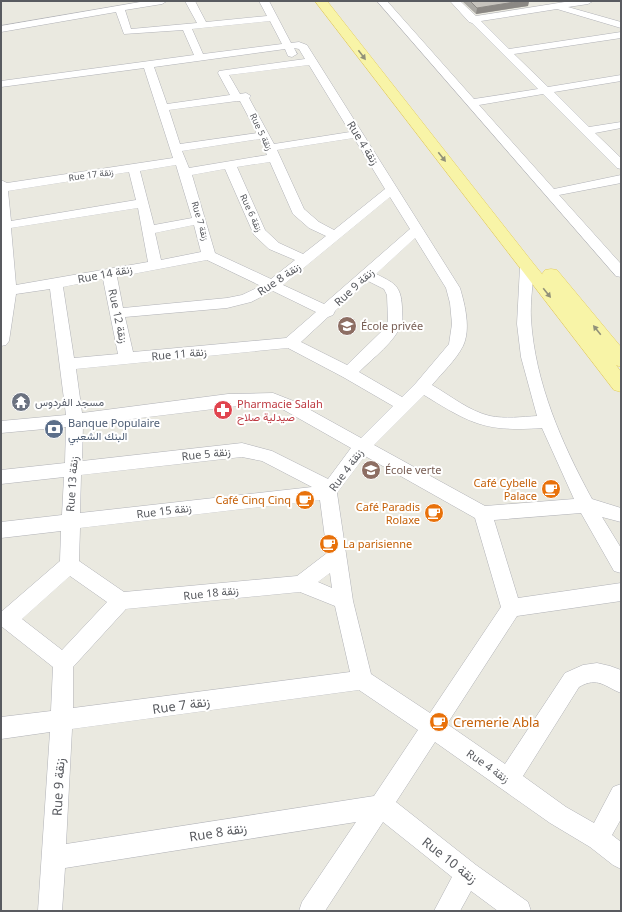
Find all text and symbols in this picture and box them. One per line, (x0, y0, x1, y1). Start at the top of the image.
one-way arrow (357, 49, 366, 60)
street label: Rue 5 زنقة (247, 111, 276, 153)
street label: Rue 4 زنقة (344, 118, 383, 168)
one-way arrow (438, 151, 447, 162)
street label: Rue 17 زنقة (68, 165, 114, 184)
street label: Rue 6 زنقة (237, 192, 266, 234)
street label: Rue 7 زنقة (189, 200, 212, 242)
street label: Rue 8 زنقة (254, 258, 303, 299)
street label: Rue 14 زنقة (76, 261, 134, 286)
street label: Rue 9 زنقة (331, 264, 377, 309)
street label: Rue 12 زنقة (105, 287, 132, 345)
one-way arrow (543, 287, 552, 298)
school or university icon: École privée (336, 315, 358, 337)
place label: École privée (361, 318, 423, 333)
one-way arrow (592, 324, 601, 335)
street label: Rue 11 زنقة (151, 344, 207, 363)
temple icon: مسجد الفردوس (10, 391, 32, 413)
place label: مسجد الفردوس (35, 394, 104, 409)
place label: Pharmacie Salah صيدلية صلاح (237, 396, 323, 425)
pharmacy icon: Pharmacie Salah صيدلية صلاح (212, 399, 234, 421)
place label: Banque Populaire البنك الشعبي (68, 415, 160, 446)
bank icon: Banque Populaire البنك الشعبي (43, 418, 65, 440)
street label: Rue 5 زنقة (181, 443, 231, 464)
street label: Rue 4 زنقة (325, 445, 366, 494)
street label: Rue 13 زنقة (62, 456, 81, 512)
school or university icon: École verte (360, 459, 382, 481)
place label: École verte (385, 462, 441, 477)
place label: Café Cybelle Palace (474, 475, 537, 503)
cafe icon: Café Cybelle Palace (540, 478, 562, 500)
cafe icon: Café Cinq Cinq (294, 489, 316, 511)
place label: Café Cinq Cinq (215, 492, 291, 507)
place label: Café Paradis Rolaxe (356, 499, 420, 527)
street label: Rue 15 زنقة (135, 500, 193, 521)
cafe icon: Café Paradis Rolaxe (423, 502, 445, 524)
cafe icon: La parisienne (318, 533, 340, 555)
place label: La parisienne (343, 536, 412, 551)
street label: Rue 18 زنقة (183, 582, 240, 603)
street label: Rue 7 زنقة (151, 692, 211, 718)
cafe icon: Cremerie Abla (428, 711, 450, 733)
place label: Cremerie Abla (453, 713, 540, 731)
street label: Rue 4 زنقة (464, 745, 513, 786)
street label: Rue 9 زنقة (47, 757, 69, 817)
street label: Rue 8 زنقة (188, 819, 248, 845)
street label: Rue 10 زنقة (419, 833, 481, 887)

